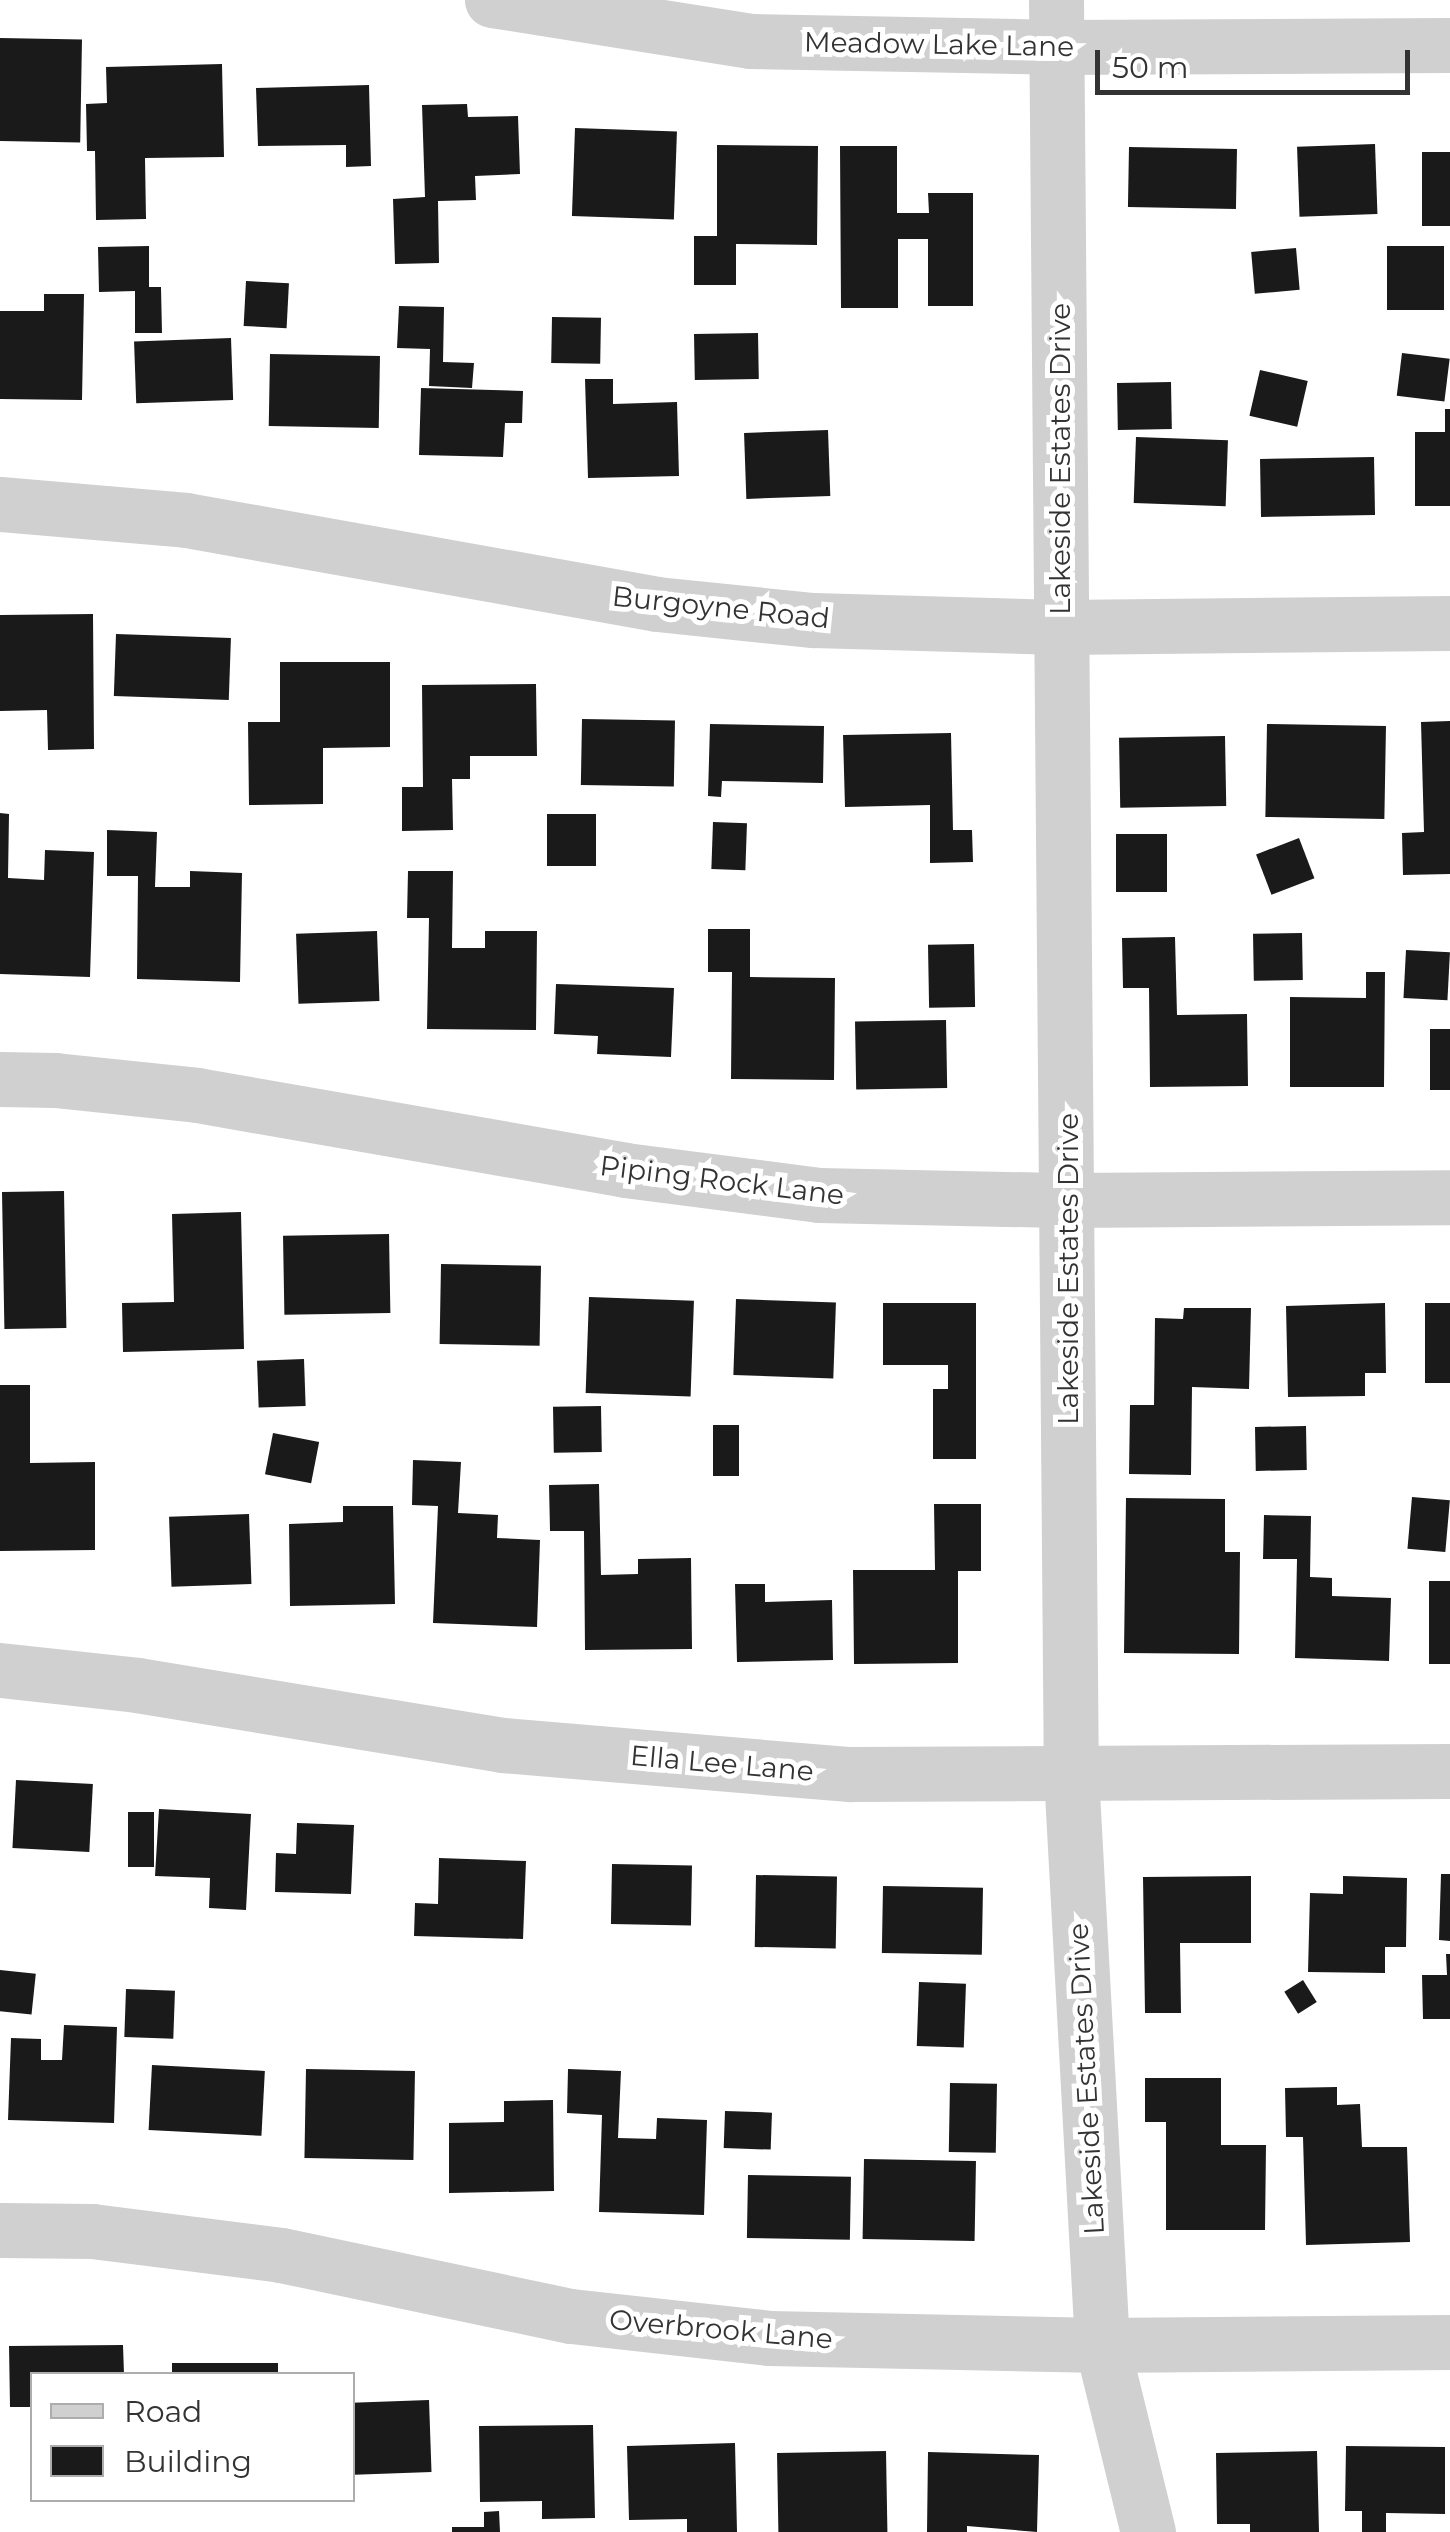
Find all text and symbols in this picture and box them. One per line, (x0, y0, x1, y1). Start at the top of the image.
street label: Meadow Lake Lane (804, 25, 1074, 63)
scale bar (1100, 30, 1415, 92)
text: 50 m (1112, 49, 1189, 86)
street label: Lakeside Estates Drive (1043, 303, 1077, 615)
street label: Burgoyne Road (610, 579, 832, 635)
street label: Lakeside Estates Drive (1051, 1113, 1085, 1425)
street label: Piping Rock Lane (598, 1148, 846, 1212)
street label: Ella Lee Lane (629, 1738, 815, 1788)
street label: Lakeside Estates Drive (1061, 1922, 1111, 2236)
street label: Overbrook Lane (608, 2302, 834, 2356)
legend (30, 2372, 355, 2502)
text: Road (124, 2393, 202, 2430)
text: Building (124, 2443, 252, 2480)

